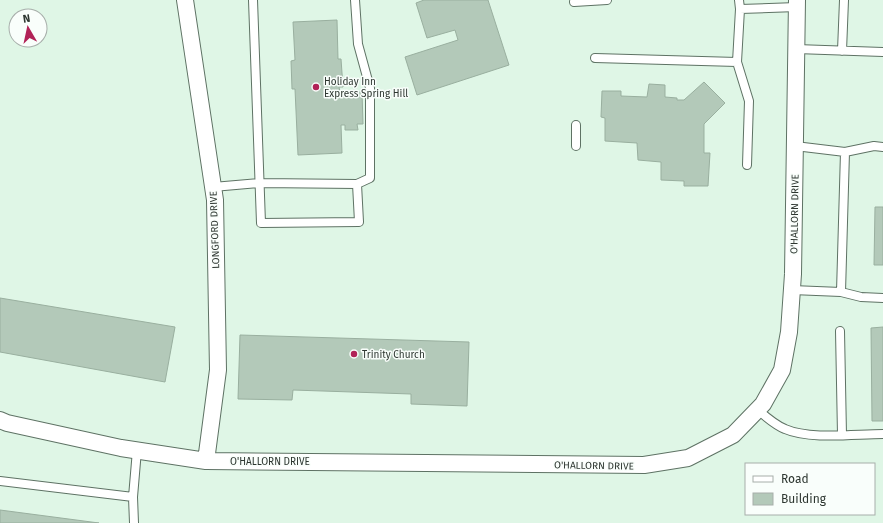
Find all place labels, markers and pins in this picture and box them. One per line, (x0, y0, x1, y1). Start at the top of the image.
place label: Holiday Inn Express Spring Hill (324, 76, 408, 100)
marker: Holiday Inn Express Spring Hill (311, 82, 321, 92)
marker: Trinity Church (349, 349, 359, 359)
place label: Trinity Church (362, 349, 425, 361)

